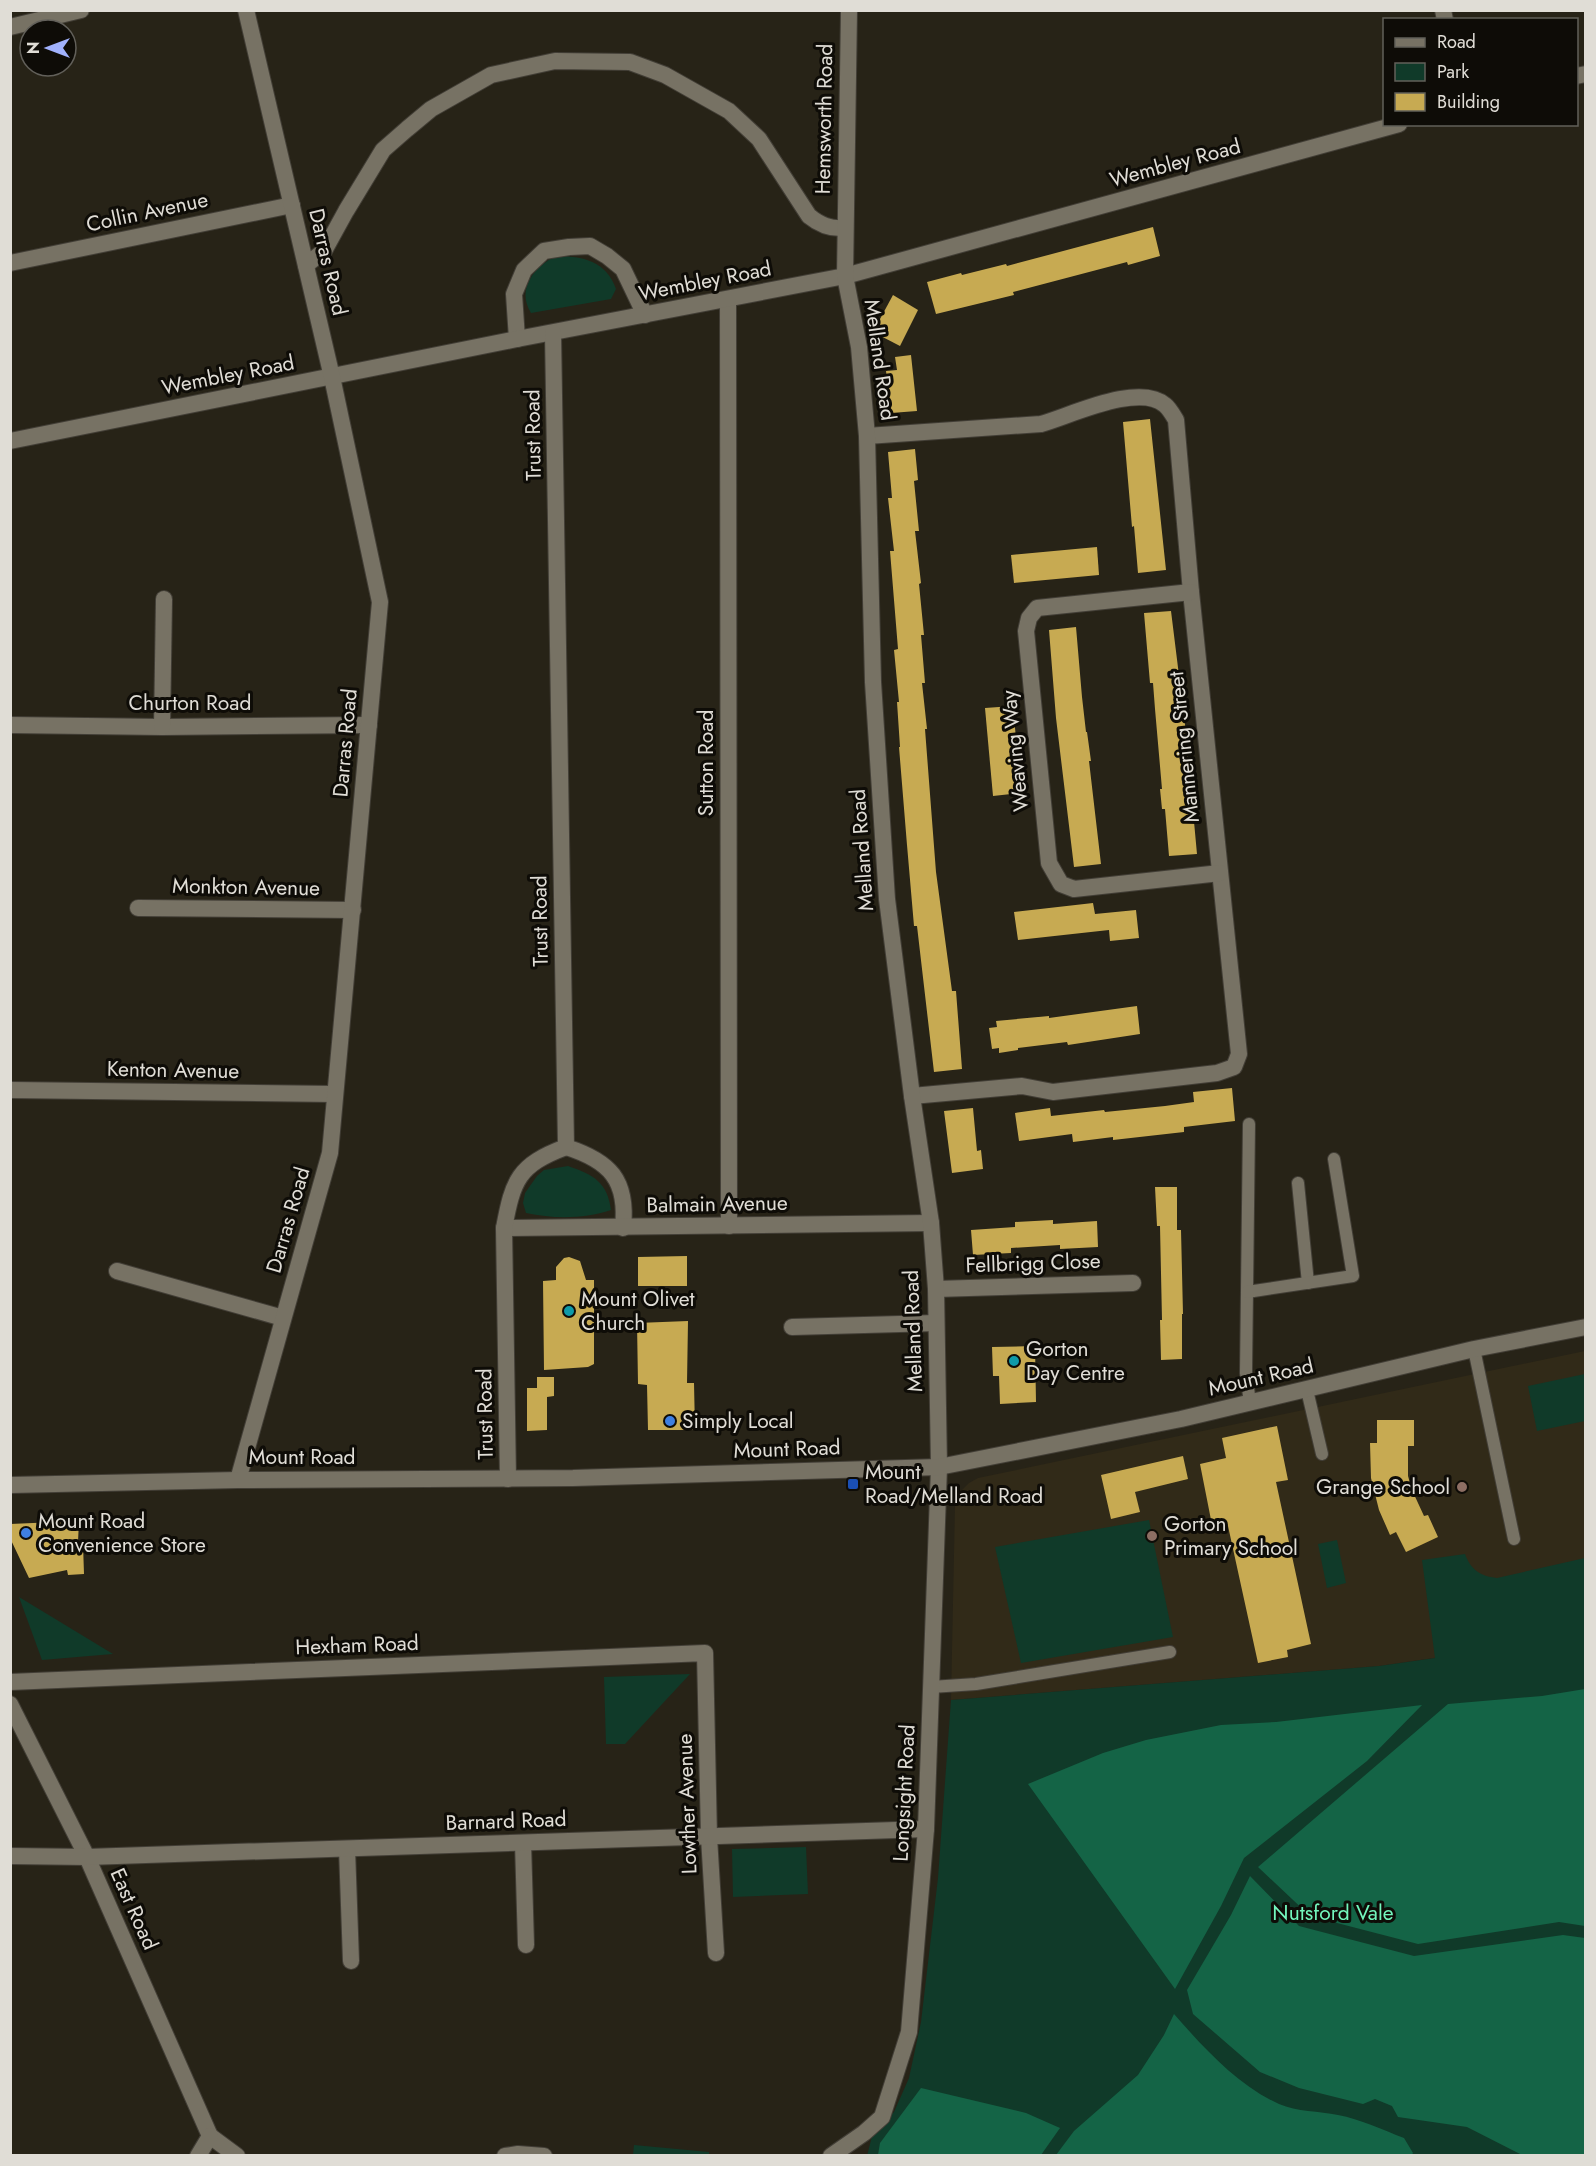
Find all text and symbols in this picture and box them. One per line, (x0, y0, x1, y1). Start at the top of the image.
north arrow (18, 18, 78, 78)
legend (1383, 18, 1578, 126)
text: Road (1437, 29, 1476, 55)
text: N (22, 42, 45, 54)
street label: Hemsworth Road (808, 43, 840, 195)
text: Park (1437, 59, 1469, 85)
text: Building (1437, 89, 1500, 115)
street label: Wembley Road (1106, 131, 1244, 195)
street label: Collin Avenue (83, 184, 211, 240)
street label: Darras Road (301, 206, 355, 318)
street label: Wembley Road (636, 253, 774, 309)
street label: Melland Road (857, 297, 903, 423)
street label: Wembley Road (159, 347, 297, 403)
street label: Trust Road (517, 389, 549, 481)
street label: Mannering Street (1161, 670, 1207, 824)
street label: Darras Road (325, 687, 365, 799)
street label: Churton Road (129, 688, 251, 718)
street label: Weaving Way (994, 688, 1036, 813)
street label: Sutton Road (691, 710, 721, 816)
street label: Melland Road (843, 788, 881, 912)
street label: Monkton Avenue (172, 871, 320, 903)
street label: Trust Road (524, 875, 556, 967)
street label: Kenton Avenue (107, 1054, 240, 1086)
street label: Darras Road (259, 1163, 317, 1277)
street label: Balmain Avenue (646, 1188, 788, 1220)
street label: Fellbrigg Close (965, 1246, 1101, 1280)
street label: Melland Road (896, 1269, 930, 1393)
place label: Mount Olivet Church (581, 1284, 695, 1338)
marker: Mount Olivet Church (562, 1304, 576, 1318)
place label: Gorton Day Centre (1026, 1334, 1125, 1388)
street label: Mount Road (1205, 1350, 1317, 1404)
marker: Gorton Day Centre (1007, 1354, 1021, 1368)
street label: Trust Road (469, 1368, 501, 1460)
place label: Simply Local (682, 1406, 794, 1436)
marker: Simply Local (663, 1414, 677, 1428)
street label: Mount Road (733, 1432, 841, 1466)
street label: Mount Road (248, 1442, 356, 1472)
place label: Mount Road/Melland Road (865, 1457, 1043, 1511)
place label: Grange School (1316, 1472, 1450, 1502)
marker: Mount Road/Melland Road (846, 1477, 860, 1491)
marker: Grange School (1455, 1480, 1469, 1494)
place label: Mount Road Convenience Store (38, 1506, 206, 1560)
place label: Gorton Primary School (1164, 1509, 1298, 1563)
marker: Mount Road Convenience Store (19, 1526, 33, 1540)
marker: Gorton Primary School (1145, 1529, 1159, 1543)
street label: Hexham Road (295, 1628, 419, 1662)
street label: Longsight Road (885, 1724, 923, 1862)
street label: Lowther Avenue (670, 1733, 704, 1875)
street label: Barnard Road (445, 1804, 567, 1838)
street label: East Road (103, 1863, 165, 1955)
park label: Nutsford Vale (1272, 1898, 1394, 1928)

